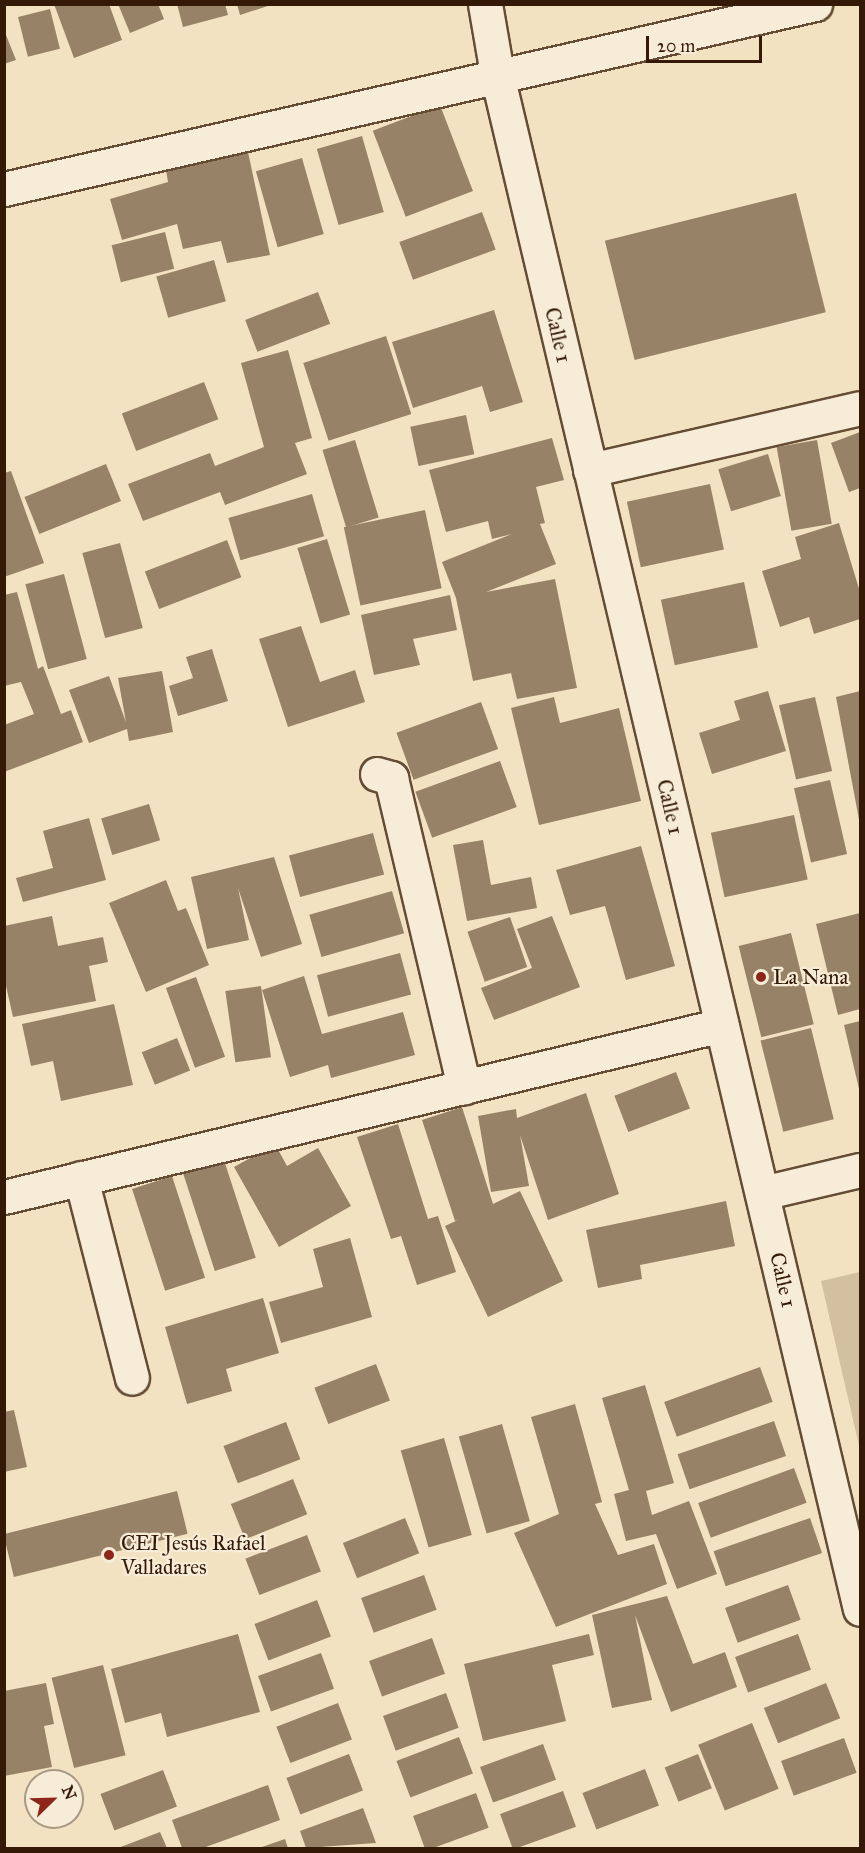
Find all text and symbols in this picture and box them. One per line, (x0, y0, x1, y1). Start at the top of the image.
scale bar (649, 24, 764, 62)
text: 20 m (657, 35, 695, 57)
street label: Calle 1 (539, 305, 577, 365)
street label: Calle 1 (651, 777, 689, 837)
place label: La Nana (773, 964, 848, 990)
marker: La Nana (754, 970, 768, 984)
street label: Calle 1 (764, 1250, 802, 1310)
place label: CEI Jesús Rafael Valladares (121, 1530, 266, 1580)
marker: CEI Jesús Rafael Valladares (102, 1548, 116, 1562)
north arrow (24, 1769, 84, 1829)
text: N (58, 1783, 81, 1803)

